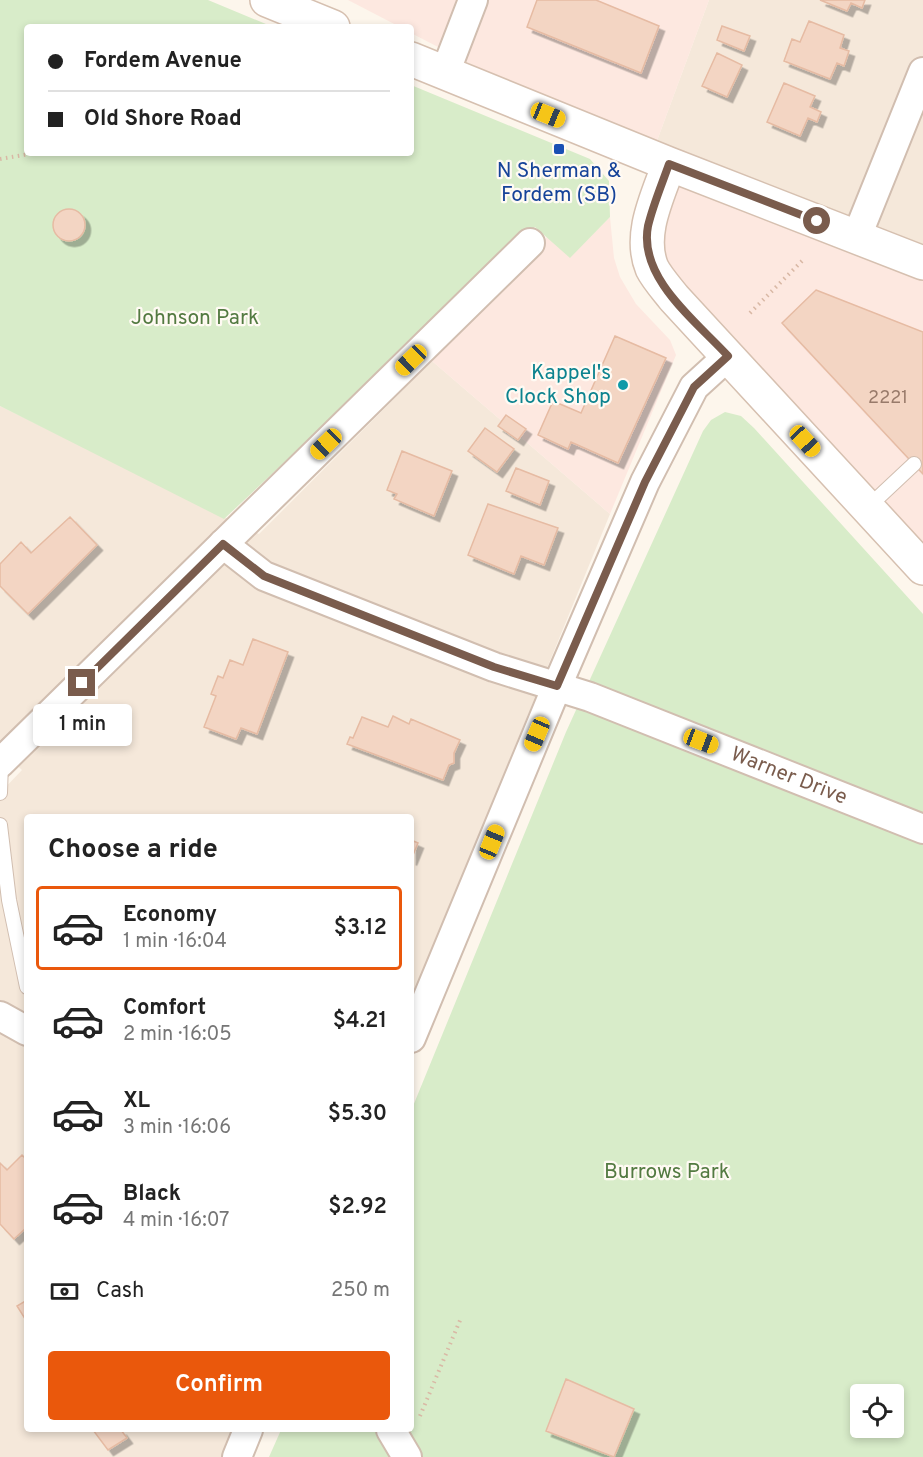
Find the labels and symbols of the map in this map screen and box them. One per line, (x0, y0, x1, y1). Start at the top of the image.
car (528, 100, 568, 130)
marker: N Sherman & Fordem (SB) (552, 142, 566, 156)
place label: N Sherman & Fordem (SB) (497, 158, 621, 209)
route start (803, 207, 830, 234)
park label: Johnson Park (131, 305, 259, 332)
car (392, 341, 430, 379)
place label: Kappel's Clock Shop (505, 360, 611, 411)
marker: Kappel's Clock Shop (616, 378, 630, 392)
house number: 2221 (868, 387, 908, 410)
car (786, 422, 824, 460)
car (307, 425, 345, 463)
route end (68, 669, 95, 696)
callout: 1 min (32, 704, 132, 746)
car (522, 714, 552, 754)
car (681, 726, 721, 756)
street label: Warner Drive (727, 741, 851, 811)
car (477, 822, 507, 862)
park label: Burrows Park (604, 1159, 730, 1186)

